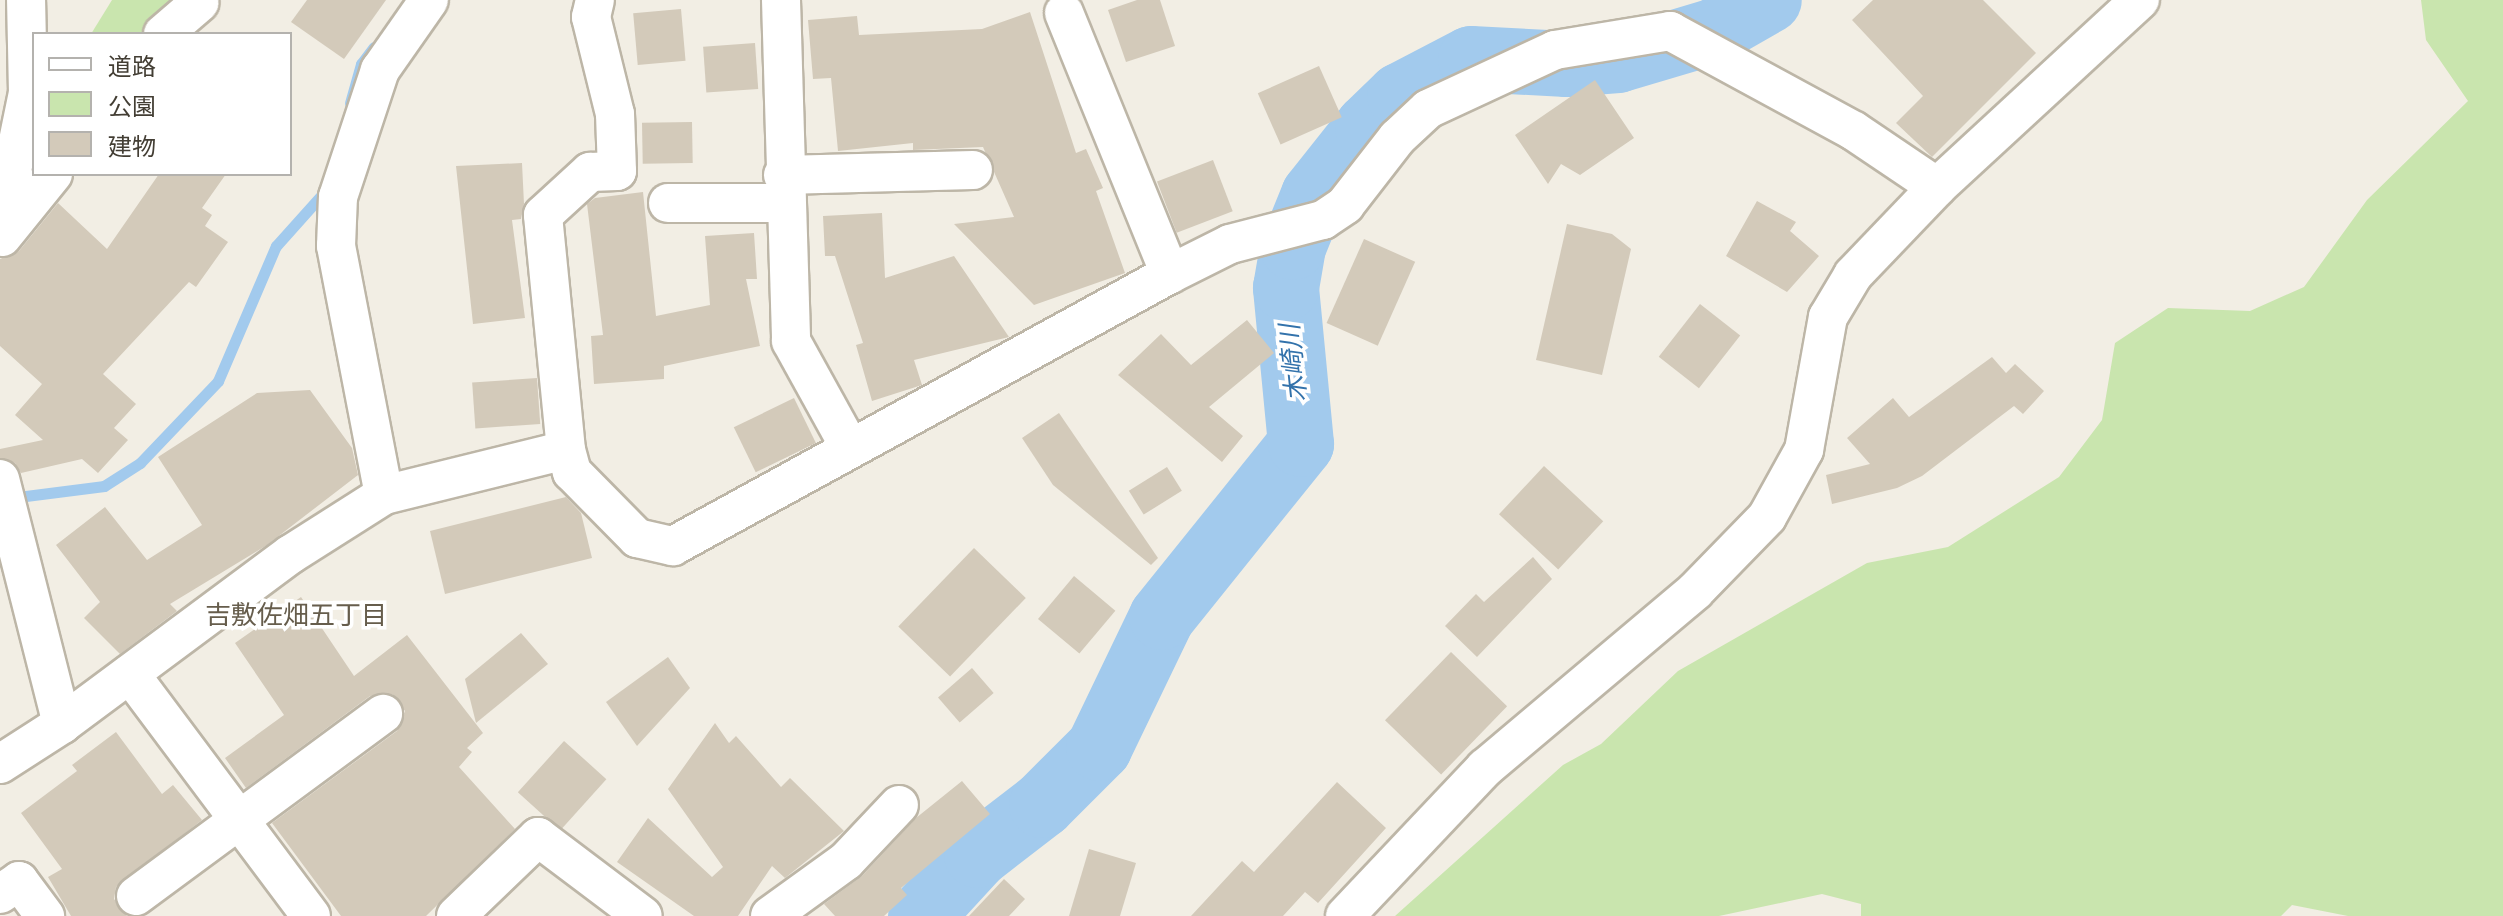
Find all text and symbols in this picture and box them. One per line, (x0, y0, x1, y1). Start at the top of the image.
legend (32, 32, 292, 176)
text: 道路 (108, 53, 156, 81)
text: 公園 (108, 93, 156, 121)
text: 建物 (108, 133, 156, 161)
water label: 木崎川 (1274, 323, 1314, 403)
district label: 吉敷佐畑五丁目 (205, 600, 387, 632)

